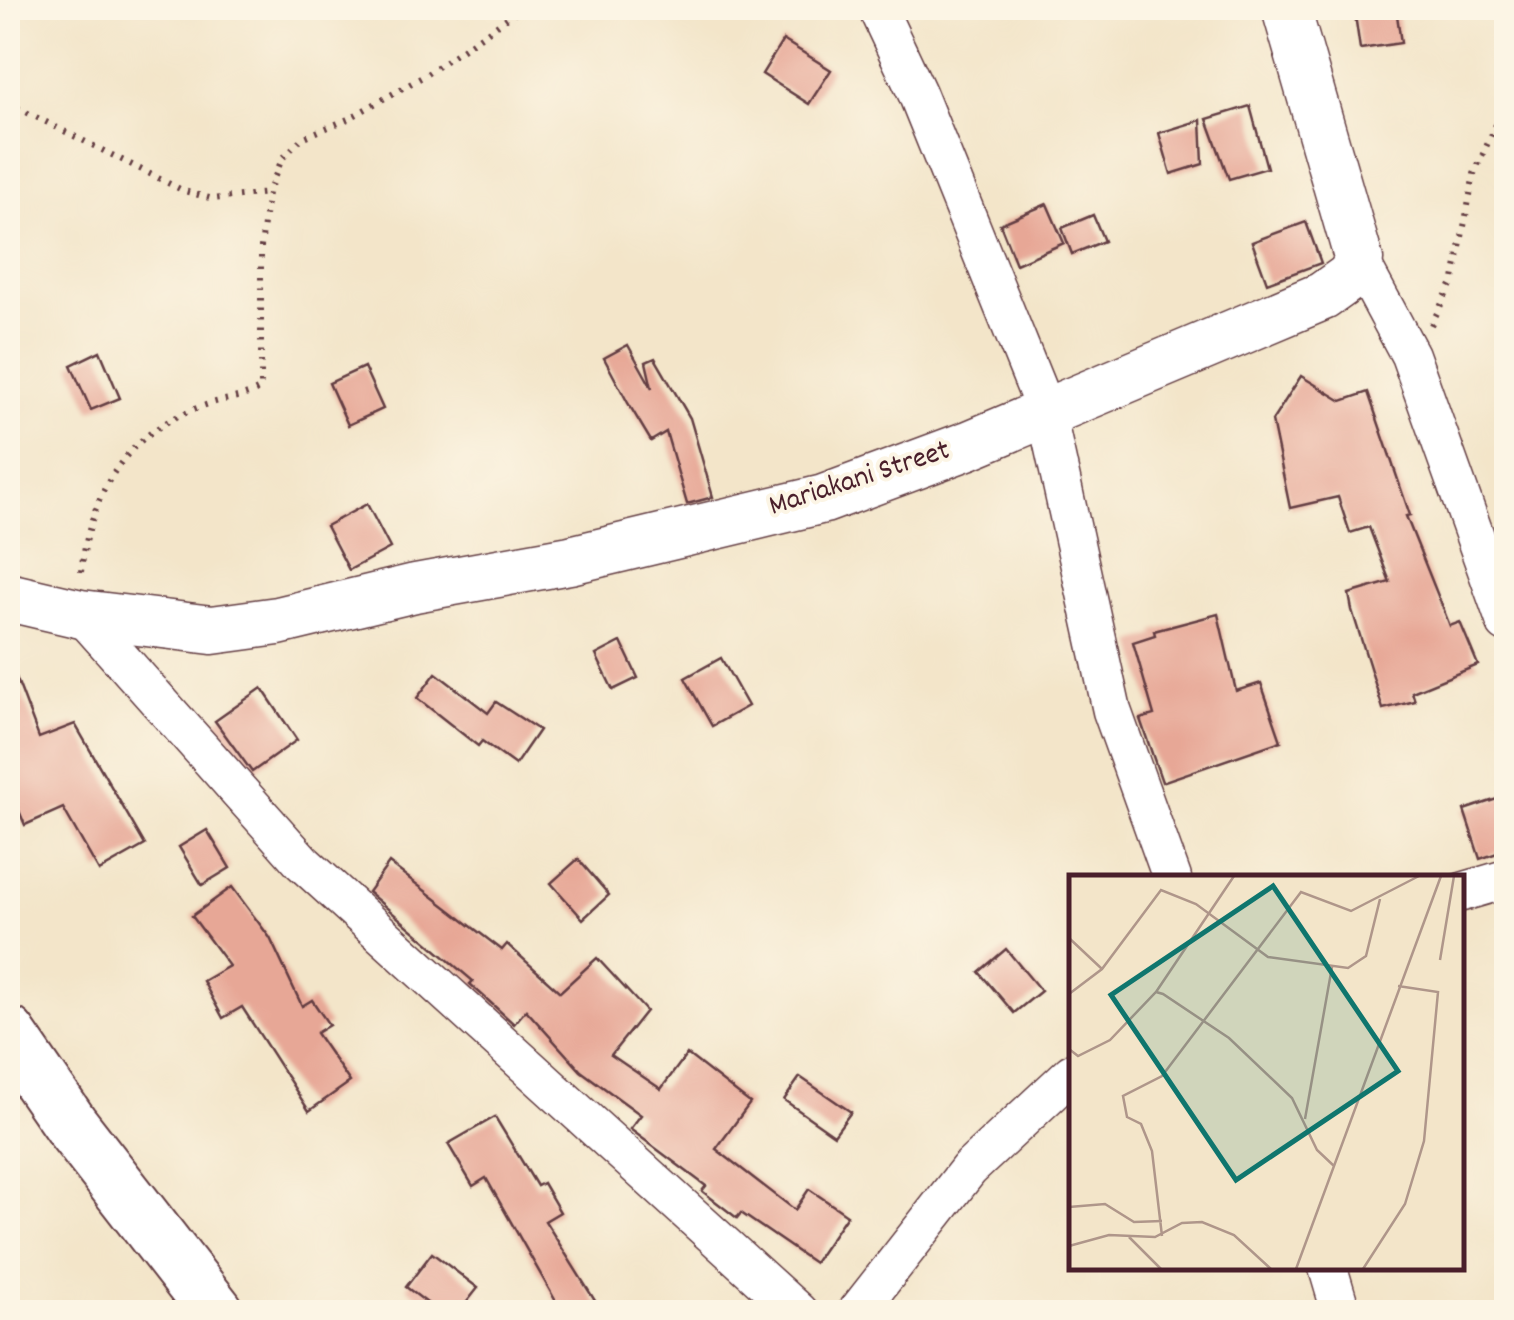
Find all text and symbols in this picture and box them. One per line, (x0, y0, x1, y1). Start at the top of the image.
street label: Mariakani Street (764, 431, 956, 529)
inset map (1069, 875, 1464, 1270)

